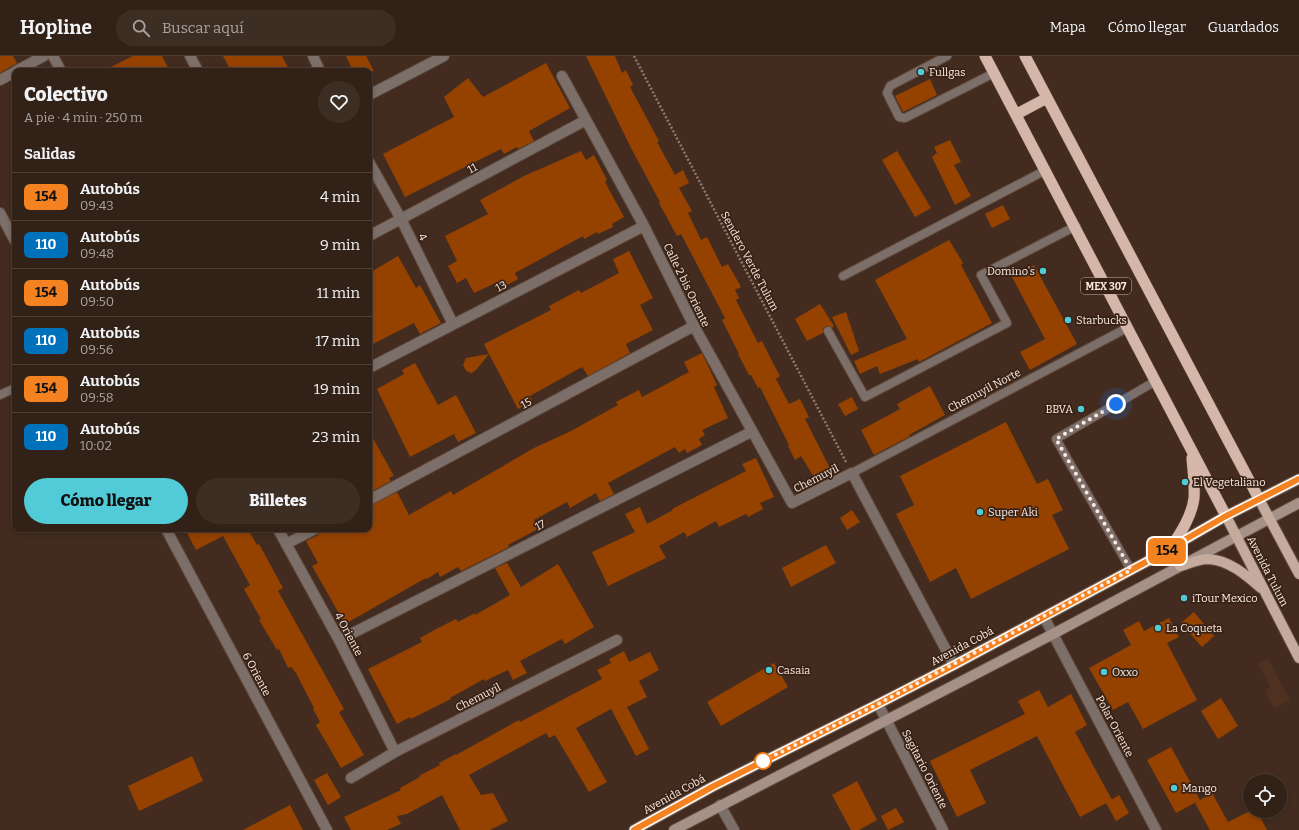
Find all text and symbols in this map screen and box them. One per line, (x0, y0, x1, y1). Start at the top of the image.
search box (116, 10, 396, 46)
text: Hopline (20, 16, 92, 39)
icon: search (130, 17, 152, 39)
text: Buscar aquí (162, 19, 244, 37)
text: Mapa (1050, 19, 1086, 36)
text: Cómo llegar (1108, 19, 1186, 36)
text: Guardados (1208, 19, 1279, 36)
place label: Fullgas (929, 66, 966, 79)
marker: Fullgas (916, 67, 926, 77)
button: heart (318, 81, 360, 123)
text: Colectivo (24, 83, 108, 106)
text: A pie · 4 min · 250 m (24, 110, 142, 125)
text: Salidas (24, 145, 75, 163)
street label: 11 (465, 160, 480, 176)
text: Autobús (80, 180, 140, 198)
text: 154 (35, 188, 57, 205)
text: 4 min (320, 188, 360, 206)
text: 09:43 (80, 198, 114, 213)
street label: Sendero Verde Tulum (718, 209, 782, 314)
text: Autobús (80, 228, 140, 246)
street label: 4 (415, 231, 430, 243)
text: 110 (36, 236, 57, 253)
text: 9 min (320, 236, 360, 254)
street label: Calle 2 bis Oriente (661, 241, 712, 329)
text: 09:48 (80, 246, 114, 261)
place label: Domino's (987, 265, 1035, 278)
marker: Domino's (1038, 266, 1048, 276)
text: Autobús (80, 276, 140, 294)
street label: 13 (493, 278, 509, 295)
road number: MEX 307 (1081, 278, 1131, 294)
text: 154 (35, 284, 57, 301)
text: 11 min (317, 284, 360, 302)
text: 09:50 (80, 294, 114, 309)
place label: Starbucks (1076, 314, 1127, 327)
marker: Starbucks (1063, 315, 1073, 325)
text: Autobús (80, 324, 140, 342)
text: 110 (36, 332, 57, 349)
text: 17 min (315, 332, 360, 350)
text: 09:56 (80, 342, 113, 357)
street label: Chemuyil Norte (946, 366, 1023, 415)
text: Autobús (80, 372, 140, 390)
text: 154 (35, 380, 57, 397)
text: 19 min (314, 380, 360, 398)
text: 09:58 (80, 390, 113, 405)
your location (1106, 394, 1126, 414)
street label: 15 (519, 395, 534, 412)
place label: BBVA (1045, 403, 1073, 416)
marker: BBVA (1076, 404, 1086, 414)
text: Autobús (80, 420, 140, 438)
text: 110 (36, 428, 57, 445)
text: 23 min (312, 428, 360, 446)
text: 10:02 (80, 438, 112, 453)
street label: Chemuyil (791, 462, 841, 495)
place label: El Vegetaliano (1193, 476, 1266, 489)
marker: El Vegetaliano (1180, 477, 1190, 487)
button: Cómo llegar (24, 478, 188, 524)
button: Billetes (196, 478, 360, 524)
place label: Super Aki (988, 506, 1039, 519)
marker: Super Aki (975, 507, 985, 517)
street label: 17 (533, 517, 548, 533)
street label: Avenida Tulum (1244, 534, 1291, 609)
line badge: 154 (1144, 538, 1190, 564)
text: 154 (1156, 542, 1178, 559)
place label: iTour Mexico (1192, 592, 1258, 605)
marker: iTour Mexico (1179, 593, 1189, 603)
street label: 4 Oriente (332, 610, 365, 658)
place label: La Coqueta (1166, 622, 1222, 635)
marker: La Coqueta (1153, 623, 1163, 633)
street label: Avenida Cobá (929, 624, 996, 668)
street label: 6 Oriente (240, 650, 273, 698)
place label: Casaia (777, 664, 810, 677)
marker: Casaia (764, 665, 774, 675)
place label: Oxxo (1112, 666, 1138, 679)
marker: Oxxo (1099, 667, 1109, 677)
street label: Chemuyil (453, 681, 503, 714)
street label: Polar Oriente (1093, 693, 1136, 759)
street label: Sagitario Oriente (899, 728, 950, 811)
unlabelled marker (754, 752, 772, 770)
street label: Avenida Cobá (641, 772, 708, 817)
map controls (1243, 774, 1287, 818)
button: locate (1243, 774, 1287, 818)
place label: Mango (1182, 782, 1217, 795)
marker: Mango (1169, 783, 1179, 793)

